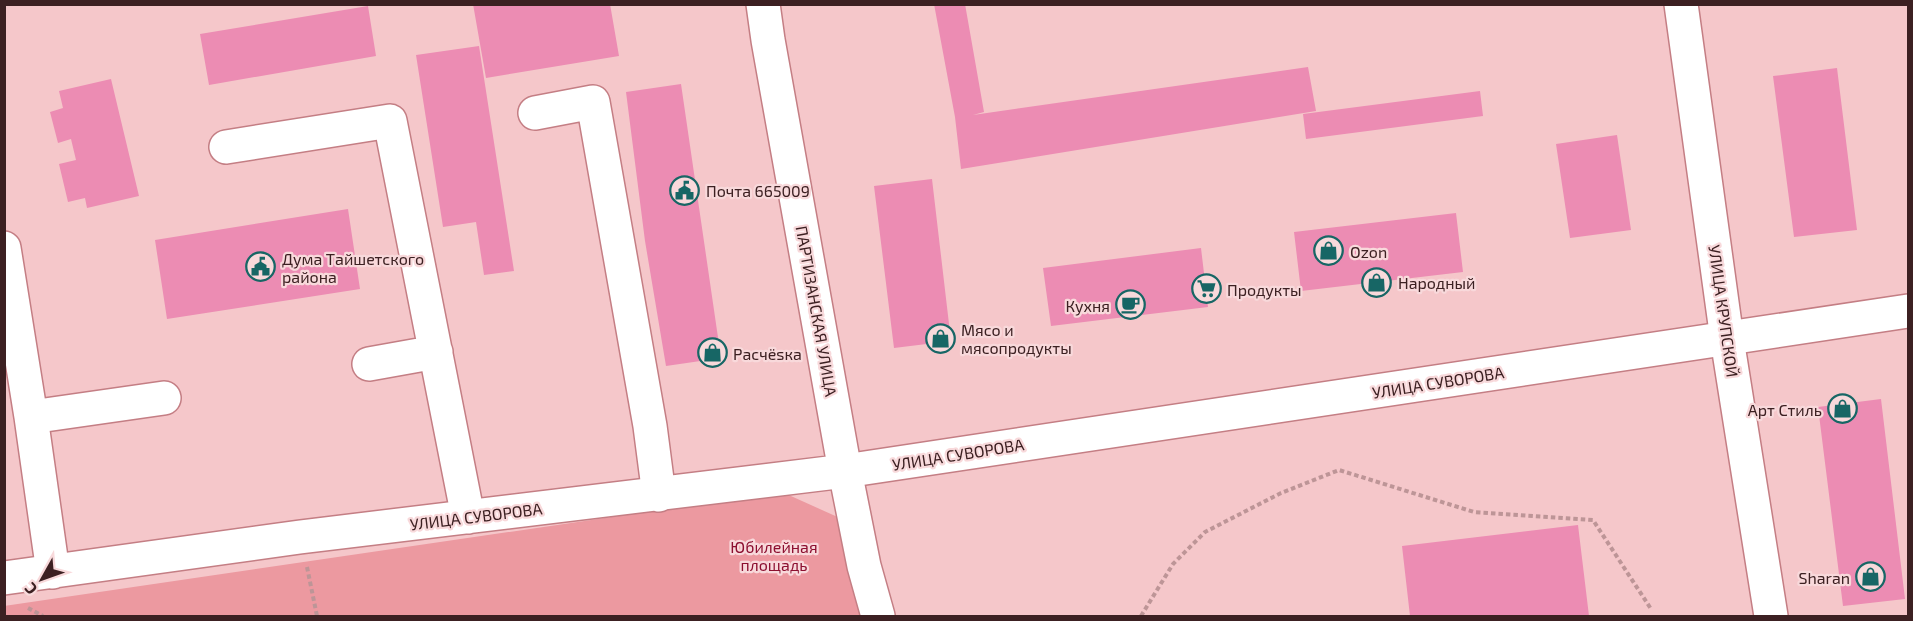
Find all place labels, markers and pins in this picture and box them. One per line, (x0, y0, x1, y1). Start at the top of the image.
public building icon: Почта 665009 (669, 174, 701, 206)
place label: Почта 665009 (706, 181, 810, 200)
shop icon: Ozon (1313, 235, 1345, 267)
place label: Ozon (1350, 242, 1387, 261)
place label: Дума Тайшетского района (282, 249, 424, 286)
public building icon: Дума Тайшетского района (245, 251, 277, 283)
shop icon: Народный (1361, 266, 1393, 298)
supermarket icon: Продукты (1190, 273, 1222, 305)
place label: Народный (1398, 273, 1475, 292)
place label: Продукты (1227, 280, 1302, 300)
cafe icon: Кухня (1115, 289, 1147, 321)
place label: Кухня (1066, 296, 1110, 316)
place label: Мясо и мясопродукты (961, 320, 1072, 358)
shop icon: Мясо и мясопродукты (924, 322, 956, 354)
shop icon: Расчёsка (696, 337, 728, 369)
place label: Расчёsка (733, 344, 802, 363)
shop icon: Арт Стиль (1827, 393, 1859, 425)
place label: Арт Стиль (1748, 400, 1822, 419)
shop icon: Sharan (1855, 561, 1887, 593)
place label: Sharan (1798, 568, 1850, 587)

